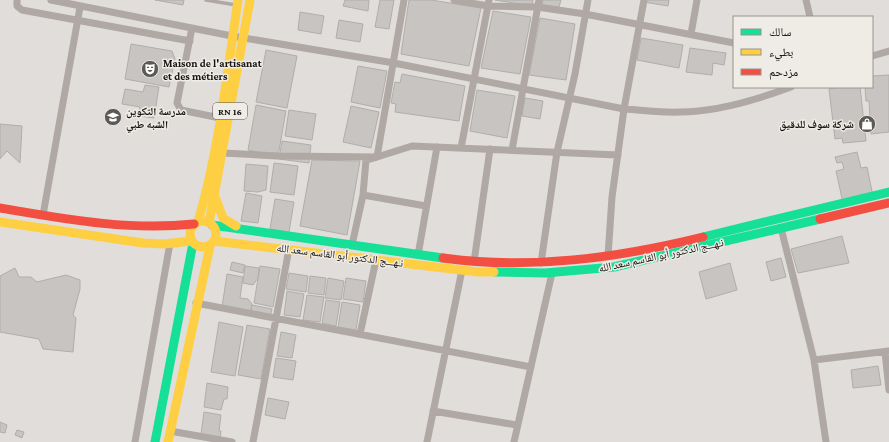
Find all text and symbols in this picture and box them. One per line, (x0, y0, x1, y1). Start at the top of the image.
legend (733, 16, 873, 88)
text: سالك (769, 25, 791, 39)
text: بطيء (769, 45, 793, 62)
place label: Maison de l'artisanat et des métiers (163, 57, 262, 82)
theatre icon: Maison de l'artisanat et des métiers (140, 59, 160, 79)
text: مزدحم (769, 65, 798, 80)
road number: RN 16 (213, 103, 247, 119)
place label: مدرسة التكوين الشبه طبي (126, 105, 186, 133)
school or university icon: مدرسة التكوين الشبه طبي (103, 107, 123, 127)
shop icon: شركة سوف للدقيق (857, 114, 877, 134)
place label: شركة سوف للدقيق (779, 118, 854, 132)
street label: نـهـــج الدكتور أبو القاسم سعد الله (597, 235, 725, 276)
street label: نـهـــج الدكتور أبو القاسم سعد الله (276, 240, 404, 271)

